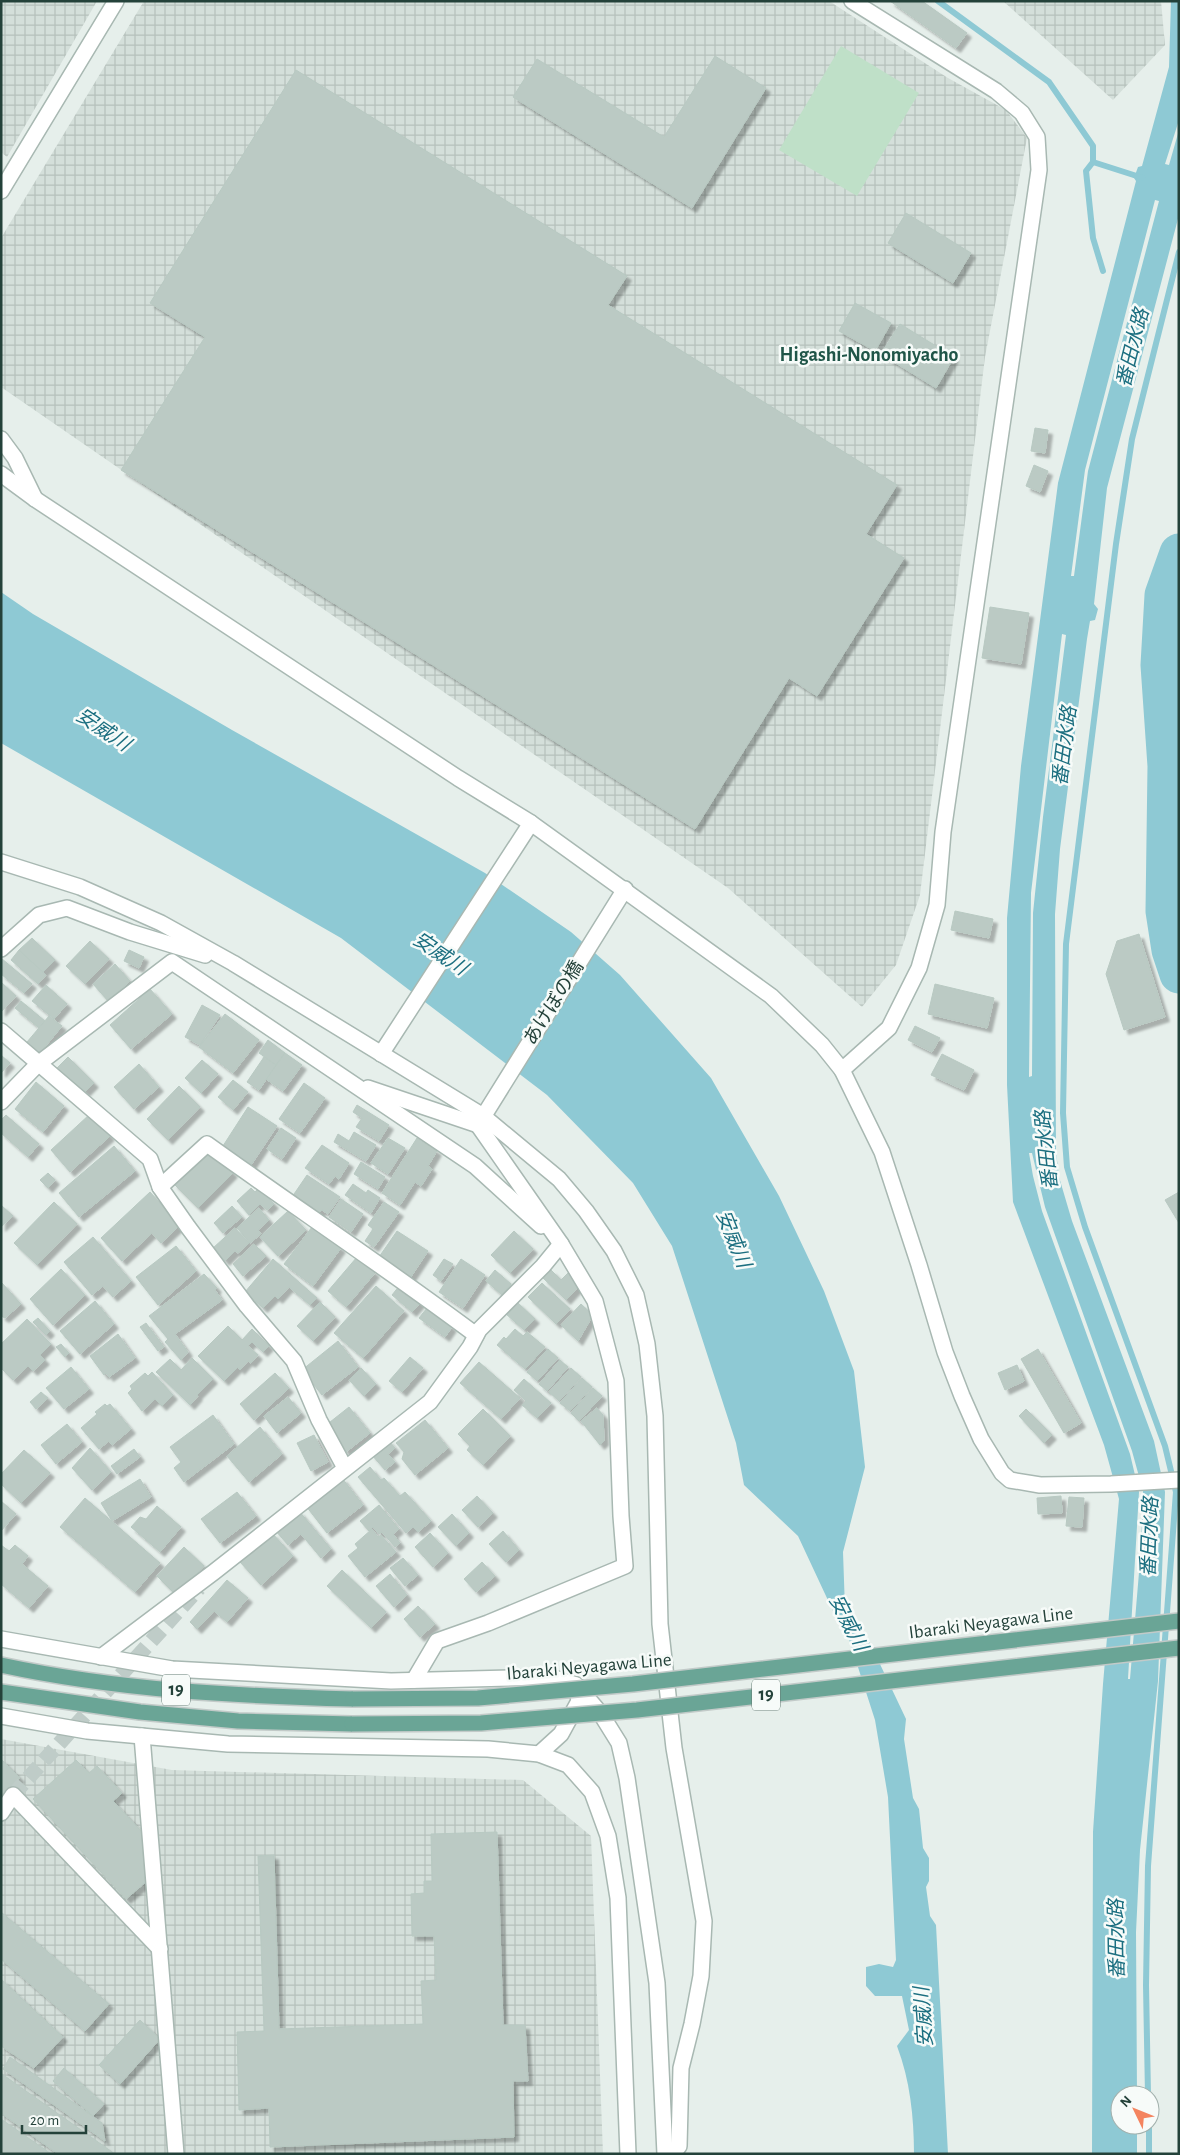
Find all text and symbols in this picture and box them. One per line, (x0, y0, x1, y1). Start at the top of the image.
water label: 番田水路 (1113, 305, 1153, 389)
district label: Higashi-Nonomiyacho (780, 345, 959, 365)
water label: 番田水路 (1049, 703, 1080, 787)
water label: 安威川 (73, 704, 136, 756)
water label: 安威川 (410, 928, 473, 980)
street label: あけぼの橋 (520, 957, 587, 1048)
water label: 番田水路 (1032, 1107, 1061, 1191)
water label: 安威川 (712, 1207, 755, 1272)
water label: 番田水路 (1138, 1495, 1161, 1577)
water label: 安威川 (825, 1591, 872, 1656)
street label: Ibaraki Neyagawa Line (908, 1603, 1074, 1643)
street label: Ibaraki Neyagawa Line (506, 1650, 672, 1684)
road number: 19 (162, 1674, 190, 1706)
road number: 19 (752, 1680, 780, 1710)
water label: 番田水路 (1105, 1897, 1128, 1979)
water label: 安威川 (911, 1984, 936, 2048)
north arrow (1110, 2085, 1160, 2135)
text: N (1118, 2093, 1135, 2110)
scale bar (22, 2102, 86, 2134)
text: 20 m (30, 2113, 59, 2128)

